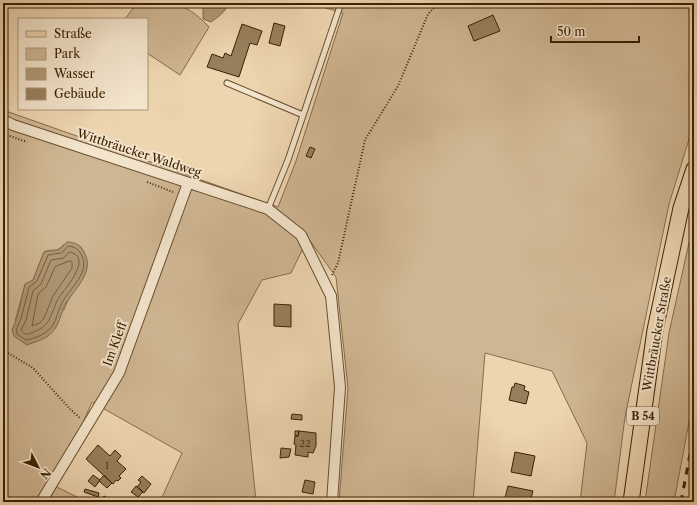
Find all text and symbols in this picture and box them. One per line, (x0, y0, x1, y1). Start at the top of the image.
legend (18, 18, 148, 110)
scale bar (551, 18, 639, 44)
text: 50 m (557, 24, 586, 39)
text: Straße (54, 26, 92, 41)
text: Park (54, 46, 81, 61)
text: Wasser (53, 66, 95, 81)
text: Gebäude (54, 86, 106, 101)
street label: Wittbräucker Waldweg (74, 125, 204, 180)
street label: Wittbräucker Straße (639, 275, 674, 394)
street label: Im Kleff (99, 318, 130, 368)
road number: B 54 (627, 407, 659, 425)
house number: 22 (299, 437, 311, 450)
north arrow (18, 447, 58, 487)
house number: 1 (105, 459, 110, 472)
text: N (37, 465, 54, 482)

